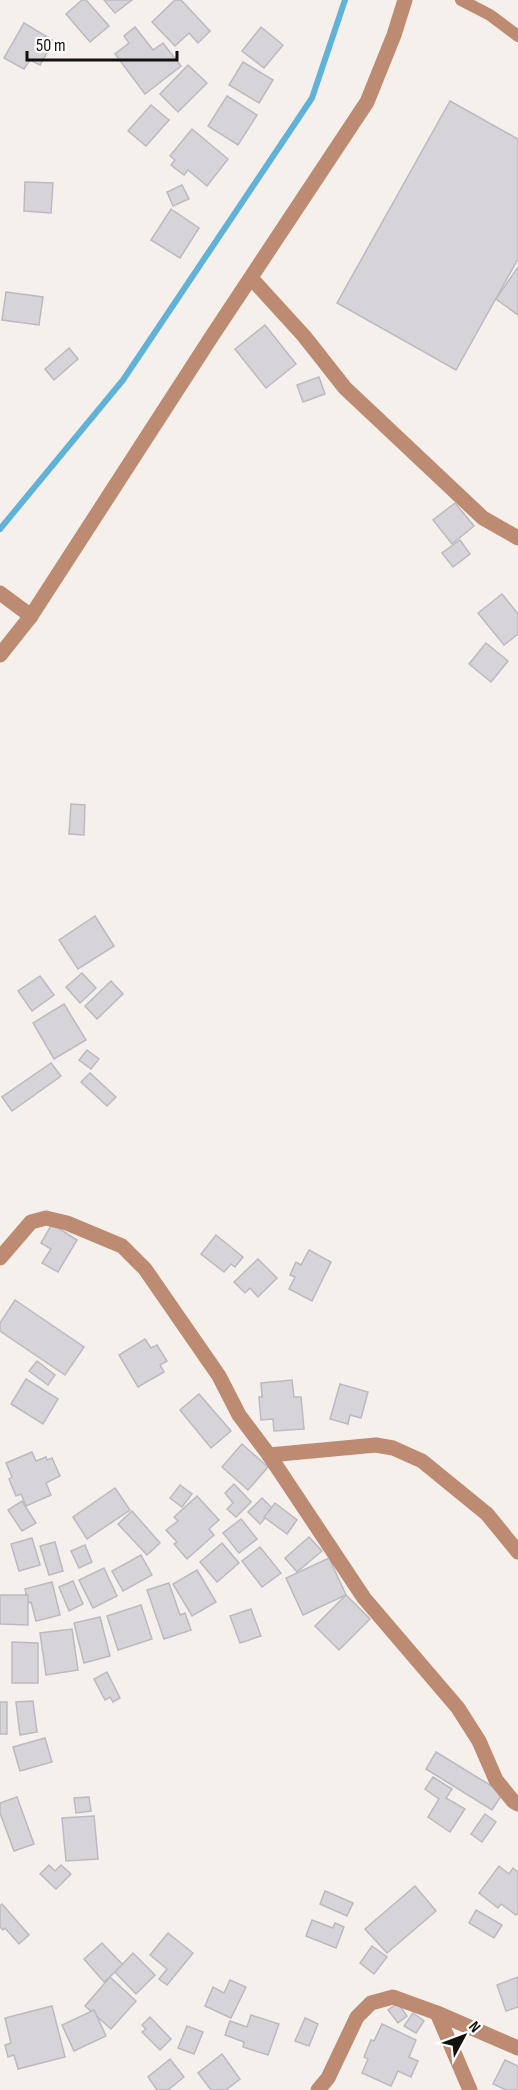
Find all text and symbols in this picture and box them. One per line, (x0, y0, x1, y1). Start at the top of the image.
scale bar (27, 24, 177, 62)
text: 50 m (36, 35, 66, 56)
north arrow (434, 2006, 494, 2066)
text: N (464, 2018, 484, 2037)

